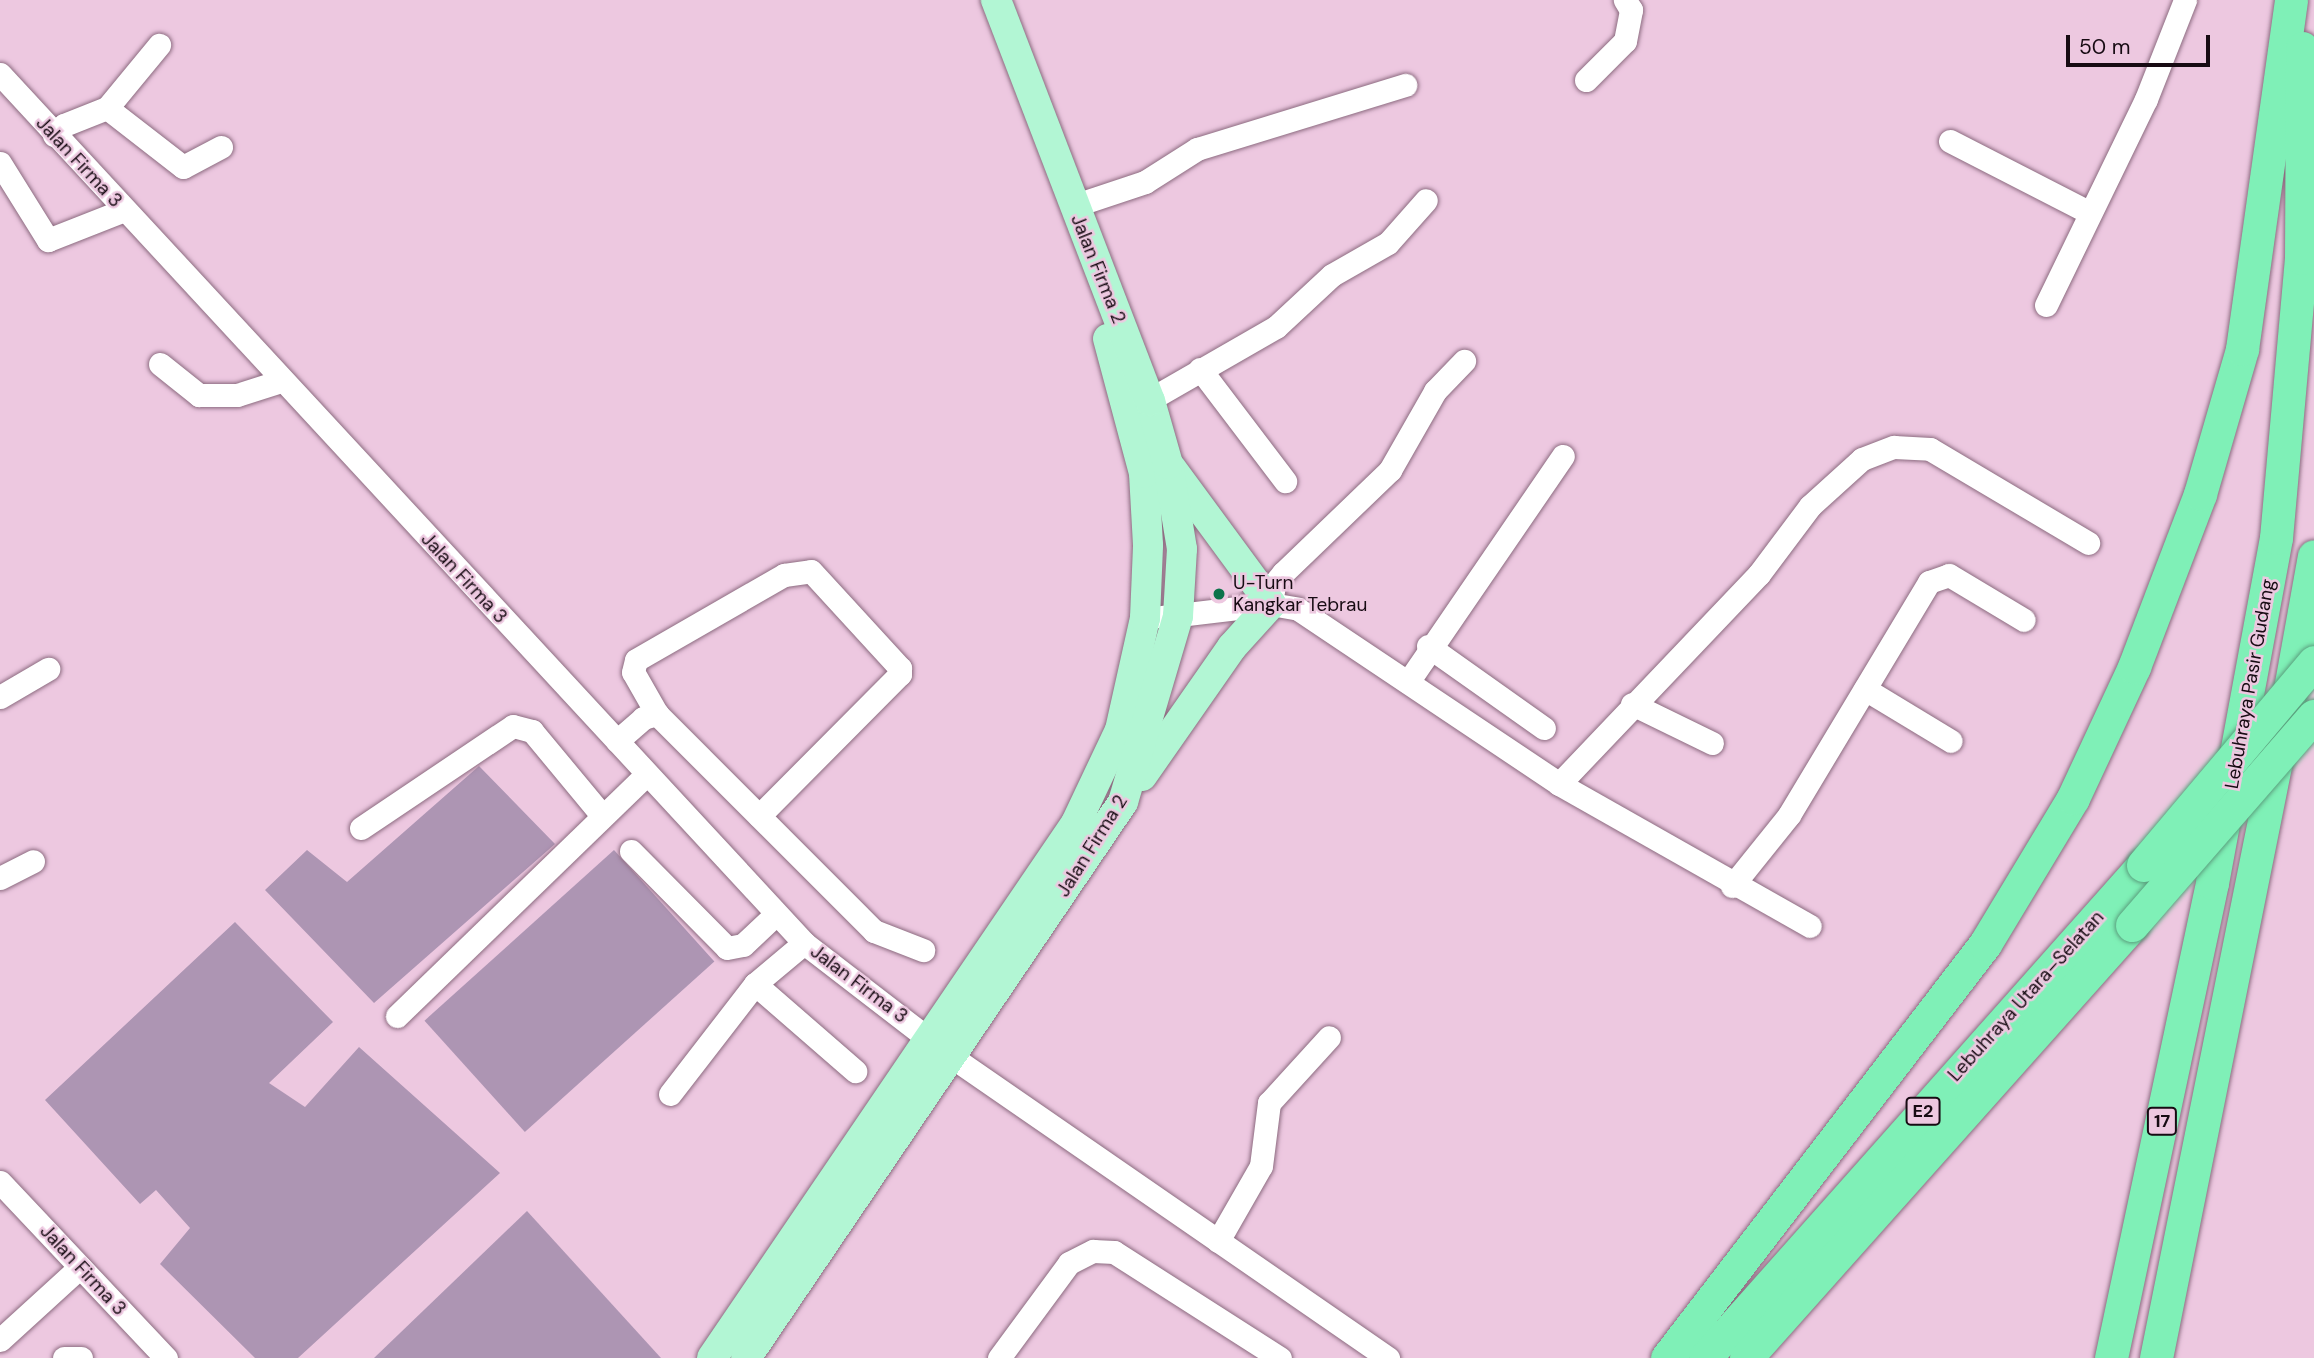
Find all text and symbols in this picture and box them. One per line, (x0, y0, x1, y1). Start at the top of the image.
scale bar (2069, 21, 2212, 65)
text: 50 m (2079, 33, 2130, 61)
street label: Jalan Firma 3 (31, 112, 127, 212)
street label: Jalan Firma 2 (1066, 211, 1130, 327)
street label: Jalan Firma 3 (416, 528, 512, 628)
place label: U-Turn Kangkar Tebrau (1233, 572, 1367, 616)
street label: Lebuhraya Pasir Gudang (2220, 577, 2280, 791)
marker: U-Turn Kangkar Tebrau (1211, 586, 1227, 602)
street label: Jalan Firma 2 (1052, 791, 1132, 901)
street label: Lebuhraya Utara–Selatan (1943, 906, 2109, 1086)
street label: Jalan Firma 3 (806, 940, 912, 1028)
road number: E2 (1906, 1096, 1940, 1126)
road number: 17 (2146, 1106, 2178, 1136)
street label: Jalan Firma 3 (35, 1220, 131, 1320)

